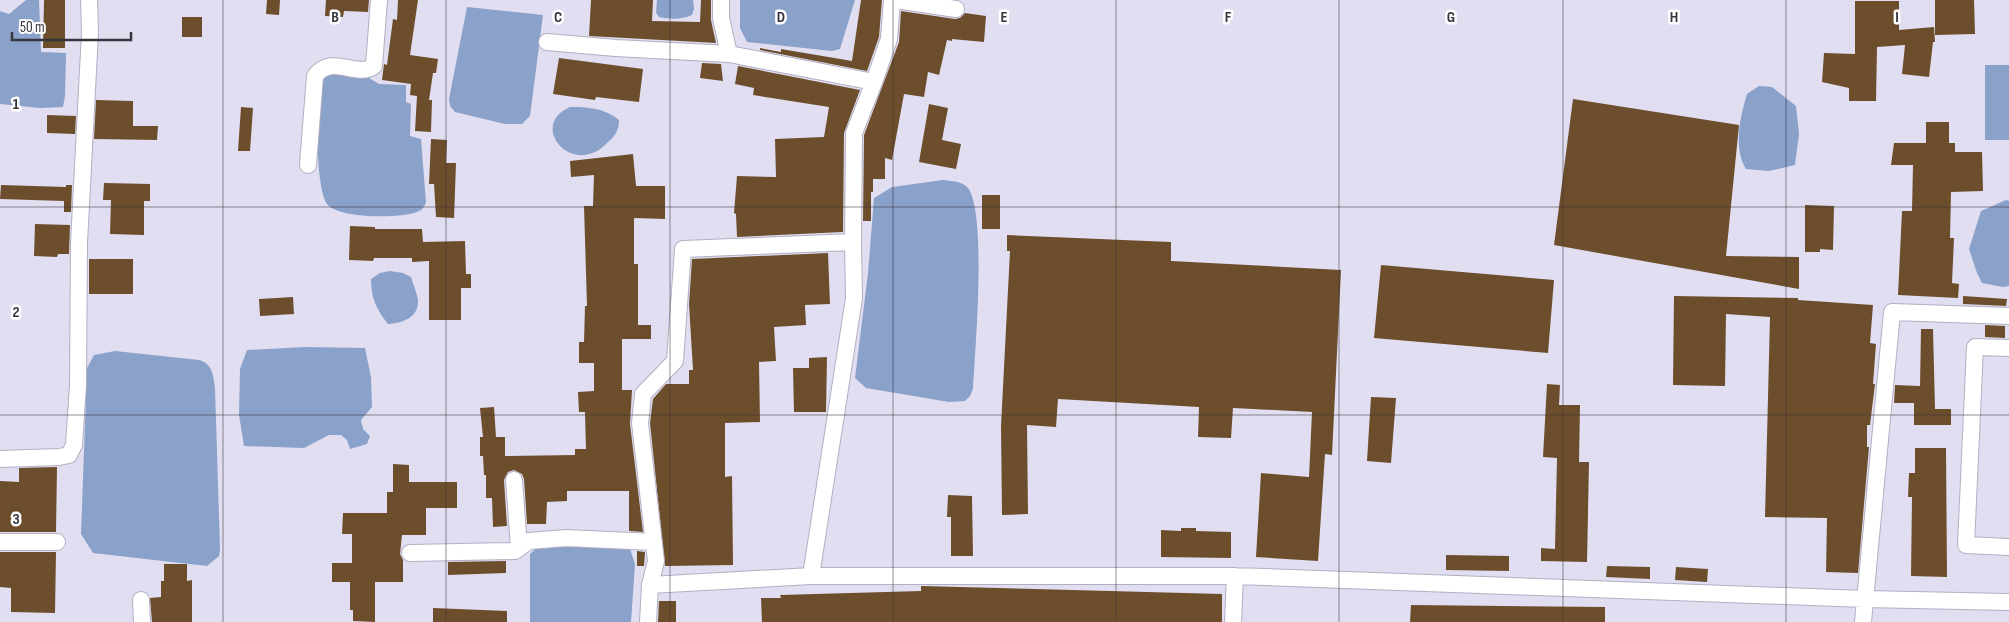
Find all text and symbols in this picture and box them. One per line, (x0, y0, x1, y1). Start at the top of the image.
text: B (331, 8, 339, 27)
text: C (554, 8, 562, 27)
text: D (777, 8, 785, 27)
text: E (1001, 8, 1008, 27)
text: F (1225, 8, 1232, 27)
text: G (1447, 8, 1455, 27)
text: H (1670, 8, 1678, 27)
text: I (1895, 8, 1899, 27)
scale bar (12, 10, 131, 42)
text: 50 m (20, 18, 45, 37)
text: 1 (13, 95, 20, 114)
text: 2 (12, 303, 20, 322)
text: 3 (12, 510, 20, 529)

